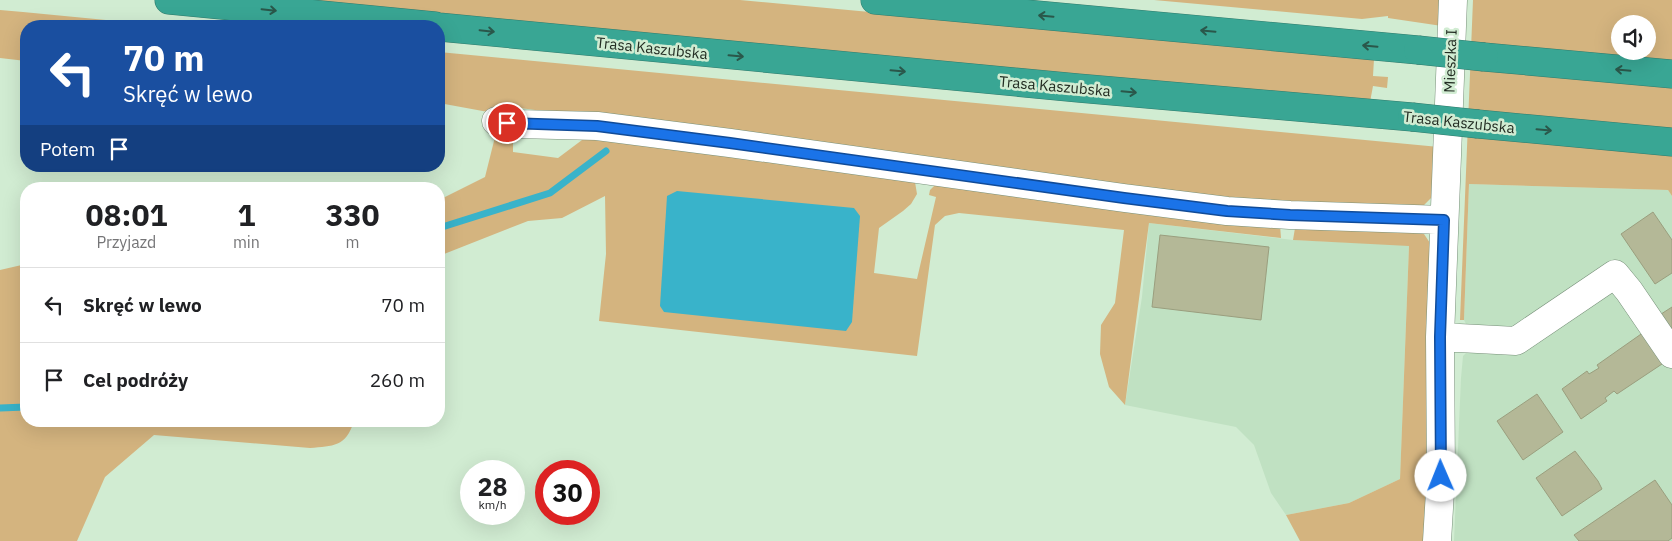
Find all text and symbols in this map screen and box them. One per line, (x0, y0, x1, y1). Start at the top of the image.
one-way arrow (261, 5, 277, 15)
one-way arrow (1038, 11, 1054, 20)
map controls (1611, 15, 1656, 60)
button: sound (1611, 15, 1656, 60)
one-way arrow (1200, 26, 1216, 36)
one-way arrow (479, 27, 495, 36)
street label: Mieszka I (1439, 29, 1461, 93)
street label: Trasa Kaszubska (595, 33, 709, 63)
text: 70 m (123, 35, 205, 81)
icon: left (40, 40, 105, 105)
one-way arrow (1362, 41, 1378, 51)
one-way arrow (728, 51, 744, 61)
one-way arrow (1616, 65, 1632, 75)
one-way arrow (890, 66, 906, 76)
street label: Trasa Kaszubska (998, 72, 1112, 100)
text: Skręć w lewo (123, 79, 253, 108)
one-way arrow (1121, 88, 1137, 97)
pin (486, 102, 528, 144)
street label: Trasa Kaszubska (1402, 107, 1516, 137)
icon: arrive (493, 109, 521, 137)
one-way arrow (1535, 126, 1551, 135)
icon: arrive (105, 135, 133, 163)
text: Potem (40, 137, 95, 161)
text: 08:01 (86, 195, 167, 234)
text: 1 (237, 195, 255, 234)
text: 330 (325, 195, 379, 234)
text: Przyjazd (97, 232, 156, 252)
text: min (233, 232, 260, 252)
text: m (345, 232, 359, 252)
icon: left (40, 291, 68, 319)
text: Skręć w lewo (83, 293, 202, 317)
text: 70 m (381, 293, 425, 317)
icon: arrive (40, 366, 68, 394)
text: Cel podróży (83, 368, 188, 392)
text: 260 m (370, 368, 425, 392)
position arrow (1414, 449, 1466, 501)
speed limit sign: 30 (535, 460, 600, 525)
text: 28 (477, 470, 508, 503)
text: km/h (478, 497, 507, 512)

